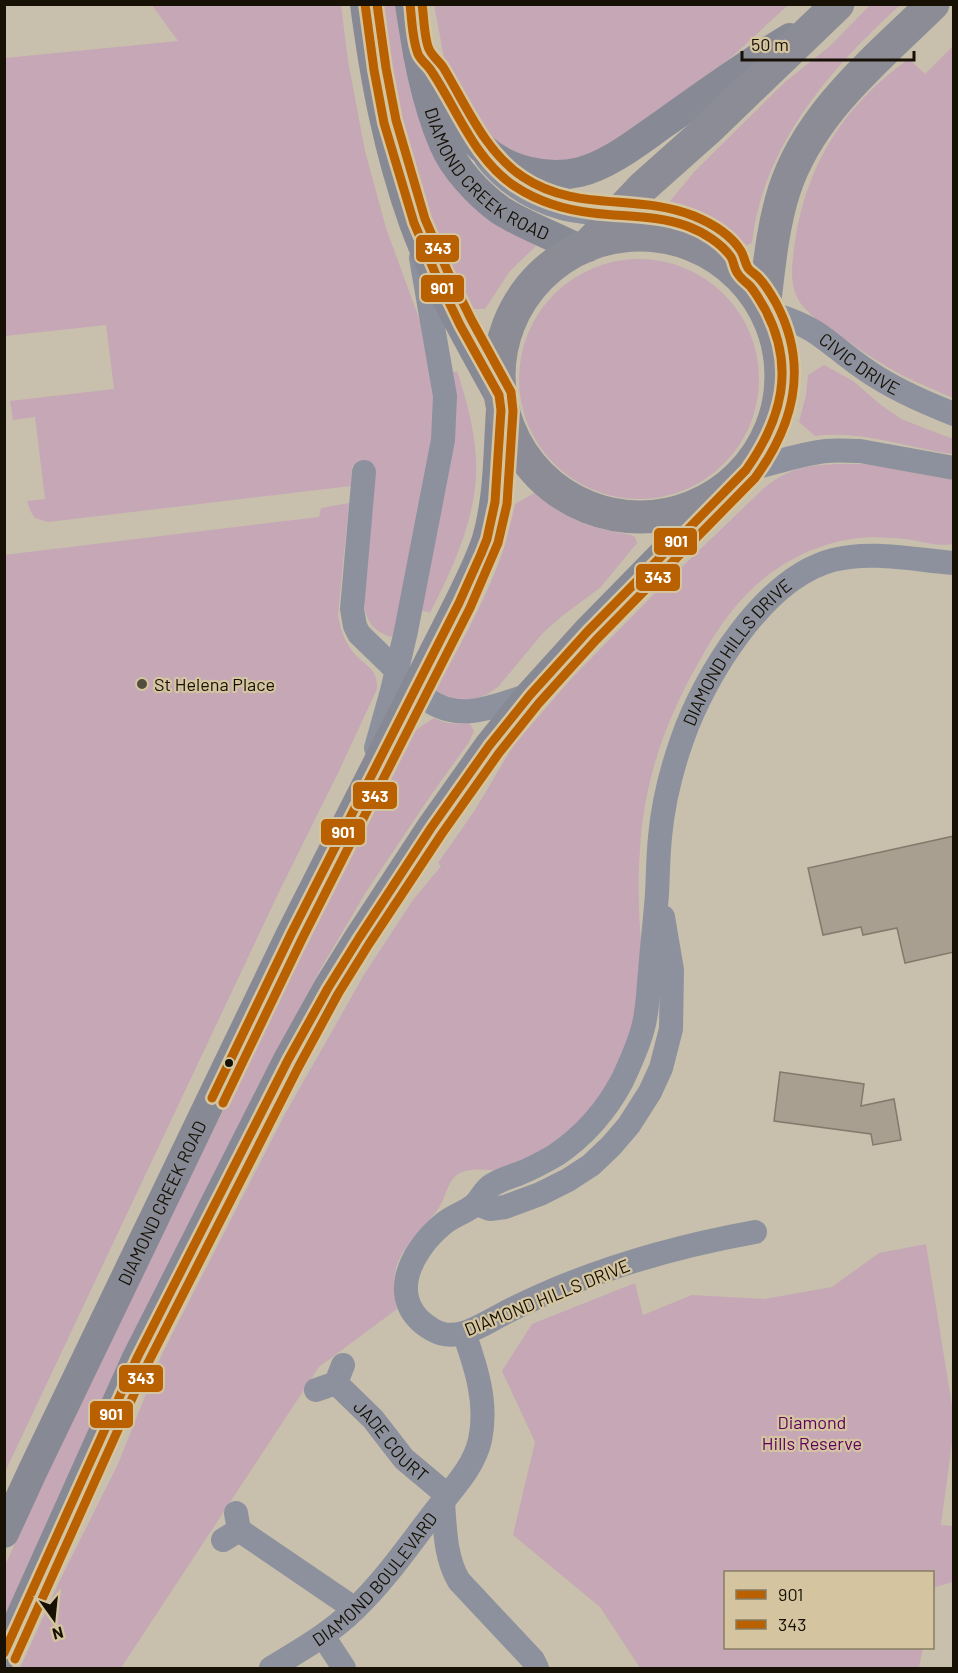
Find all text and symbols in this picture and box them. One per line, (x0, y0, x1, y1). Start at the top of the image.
scale bar (742, 24, 914, 62)
text: 50 m (751, 33, 789, 55)
street label: DIAMOND CREEK ROAD (420, 104, 553, 245)
line badge: 343 (415, 234, 460, 263)
text: 343 (425, 238, 451, 257)
line badge: 901 (420, 274, 465, 303)
text: 901 (430, 278, 454, 297)
street label: CIVIC DRIVE (815, 328, 904, 399)
line badge: 901 (653, 527, 698, 556)
text: 901 (664, 531, 688, 550)
line badge: 343 (635, 563, 681, 592)
text: 343 (645, 567, 671, 586)
street label: DIAMOND HILLS DRIVE (678, 574, 796, 729)
place label: St Helena Place (154, 673, 275, 695)
marker: St Helena Place (135, 677, 149, 691)
line badge: 343 (352, 781, 398, 810)
text: 343 (362, 786, 388, 805)
line badge: 901 (320, 818, 366, 846)
text: 901 (331, 822, 355, 841)
unlabelled marker (223, 1057, 235, 1069)
street label: DIAMOND CREEK ROAD (113, 1117, 211, 1289)
street label: DIAMOND HILLS DRIVE (461, 1254, 633, 1340)
line badge: 343 (118, 1364, 164, 1393)
text: 343 (128, 1368, 154, 1387)
street label: JADE COURT (349, 1395, 433, 1486)
line badge: 901 (89, 1400, 134, 1429)
text: 901 (99, 1404, 123, 1423)
park label: Diamond Hills Reserve (762, 1411, 862, 1454)
street label: DIAMOND BOULEVARD (308, 1508, 442, 1651)
legend (724, 1571, 934, 1649)
text: 901 (778, 1583, 803, 1605)
north arrow (24, 1589, 84, 1649)
text: 343 (778, 1613, 806, 1635)
text: N (50, 1623, 66, 1645)

